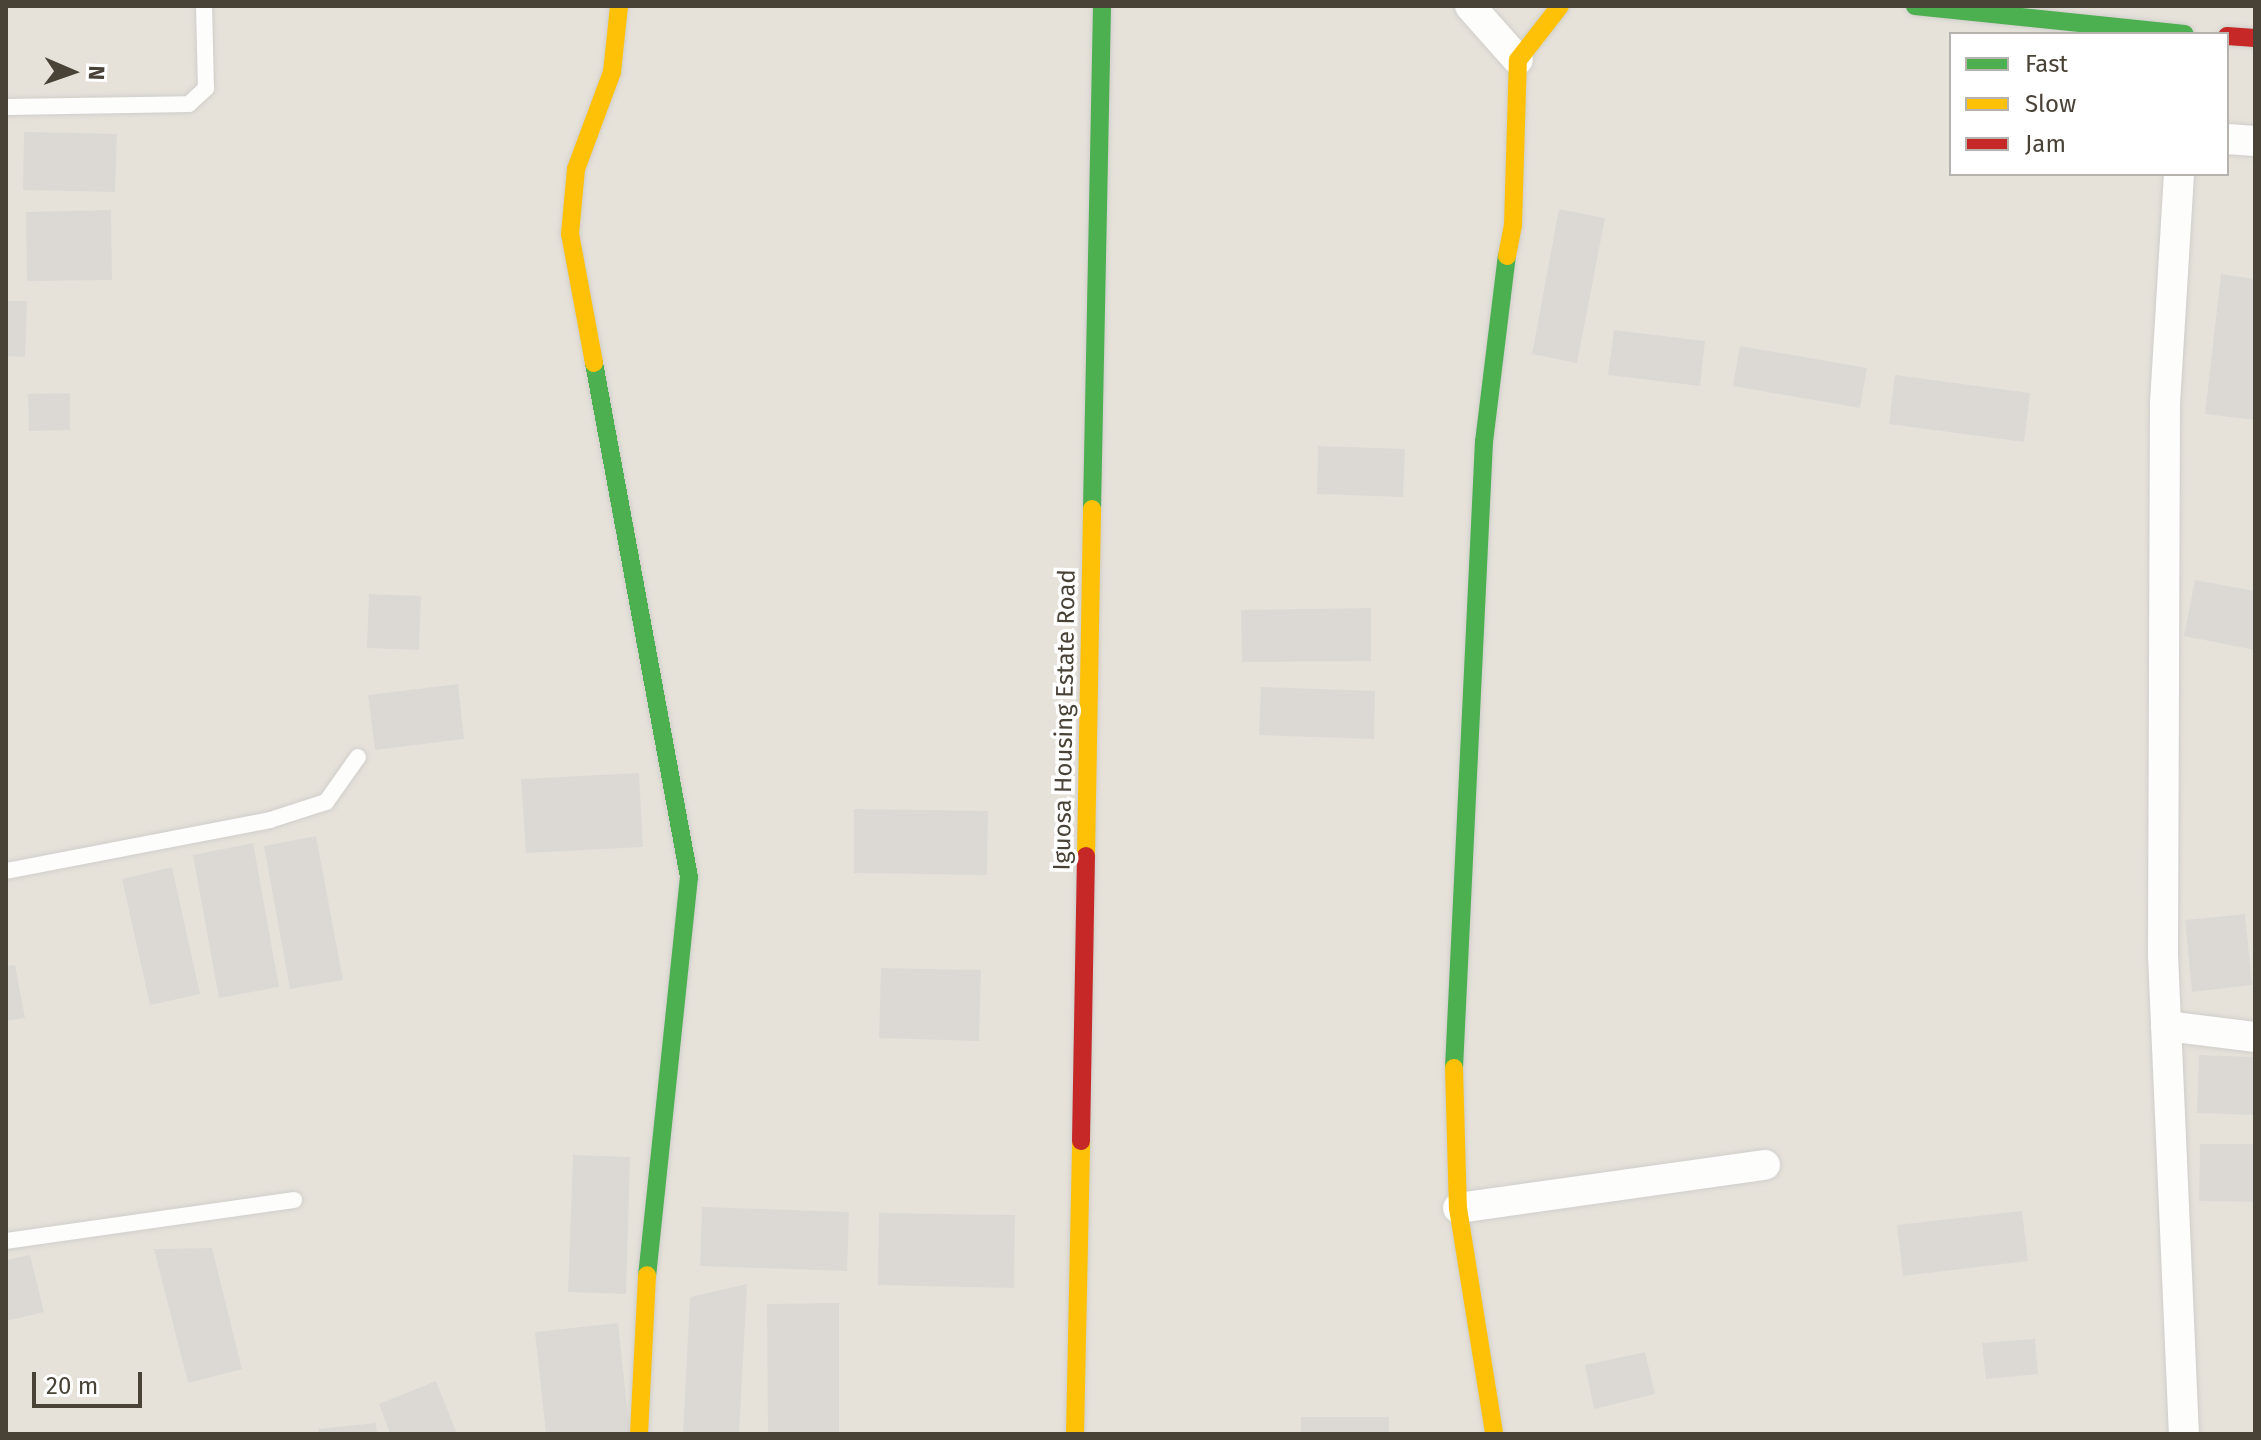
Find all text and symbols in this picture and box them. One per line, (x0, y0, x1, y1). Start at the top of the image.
north arrow (32, 32, 112, 112)
legend (1949, 32, 2229, 176)
text: Fast (2025, 50, 2068, 78)
text: N (83, 65, 110, 81)
text: Slow (2025, 90, 2076, 118)
text: Jam (2025, 130, 2066, 158)
street label: Iguosa Housing Estate Road (1048, 569, 1082, 871)
scale bar (36, 1356, 146, 1406)
text: 20 m (46, 1372, 98, 1400)

